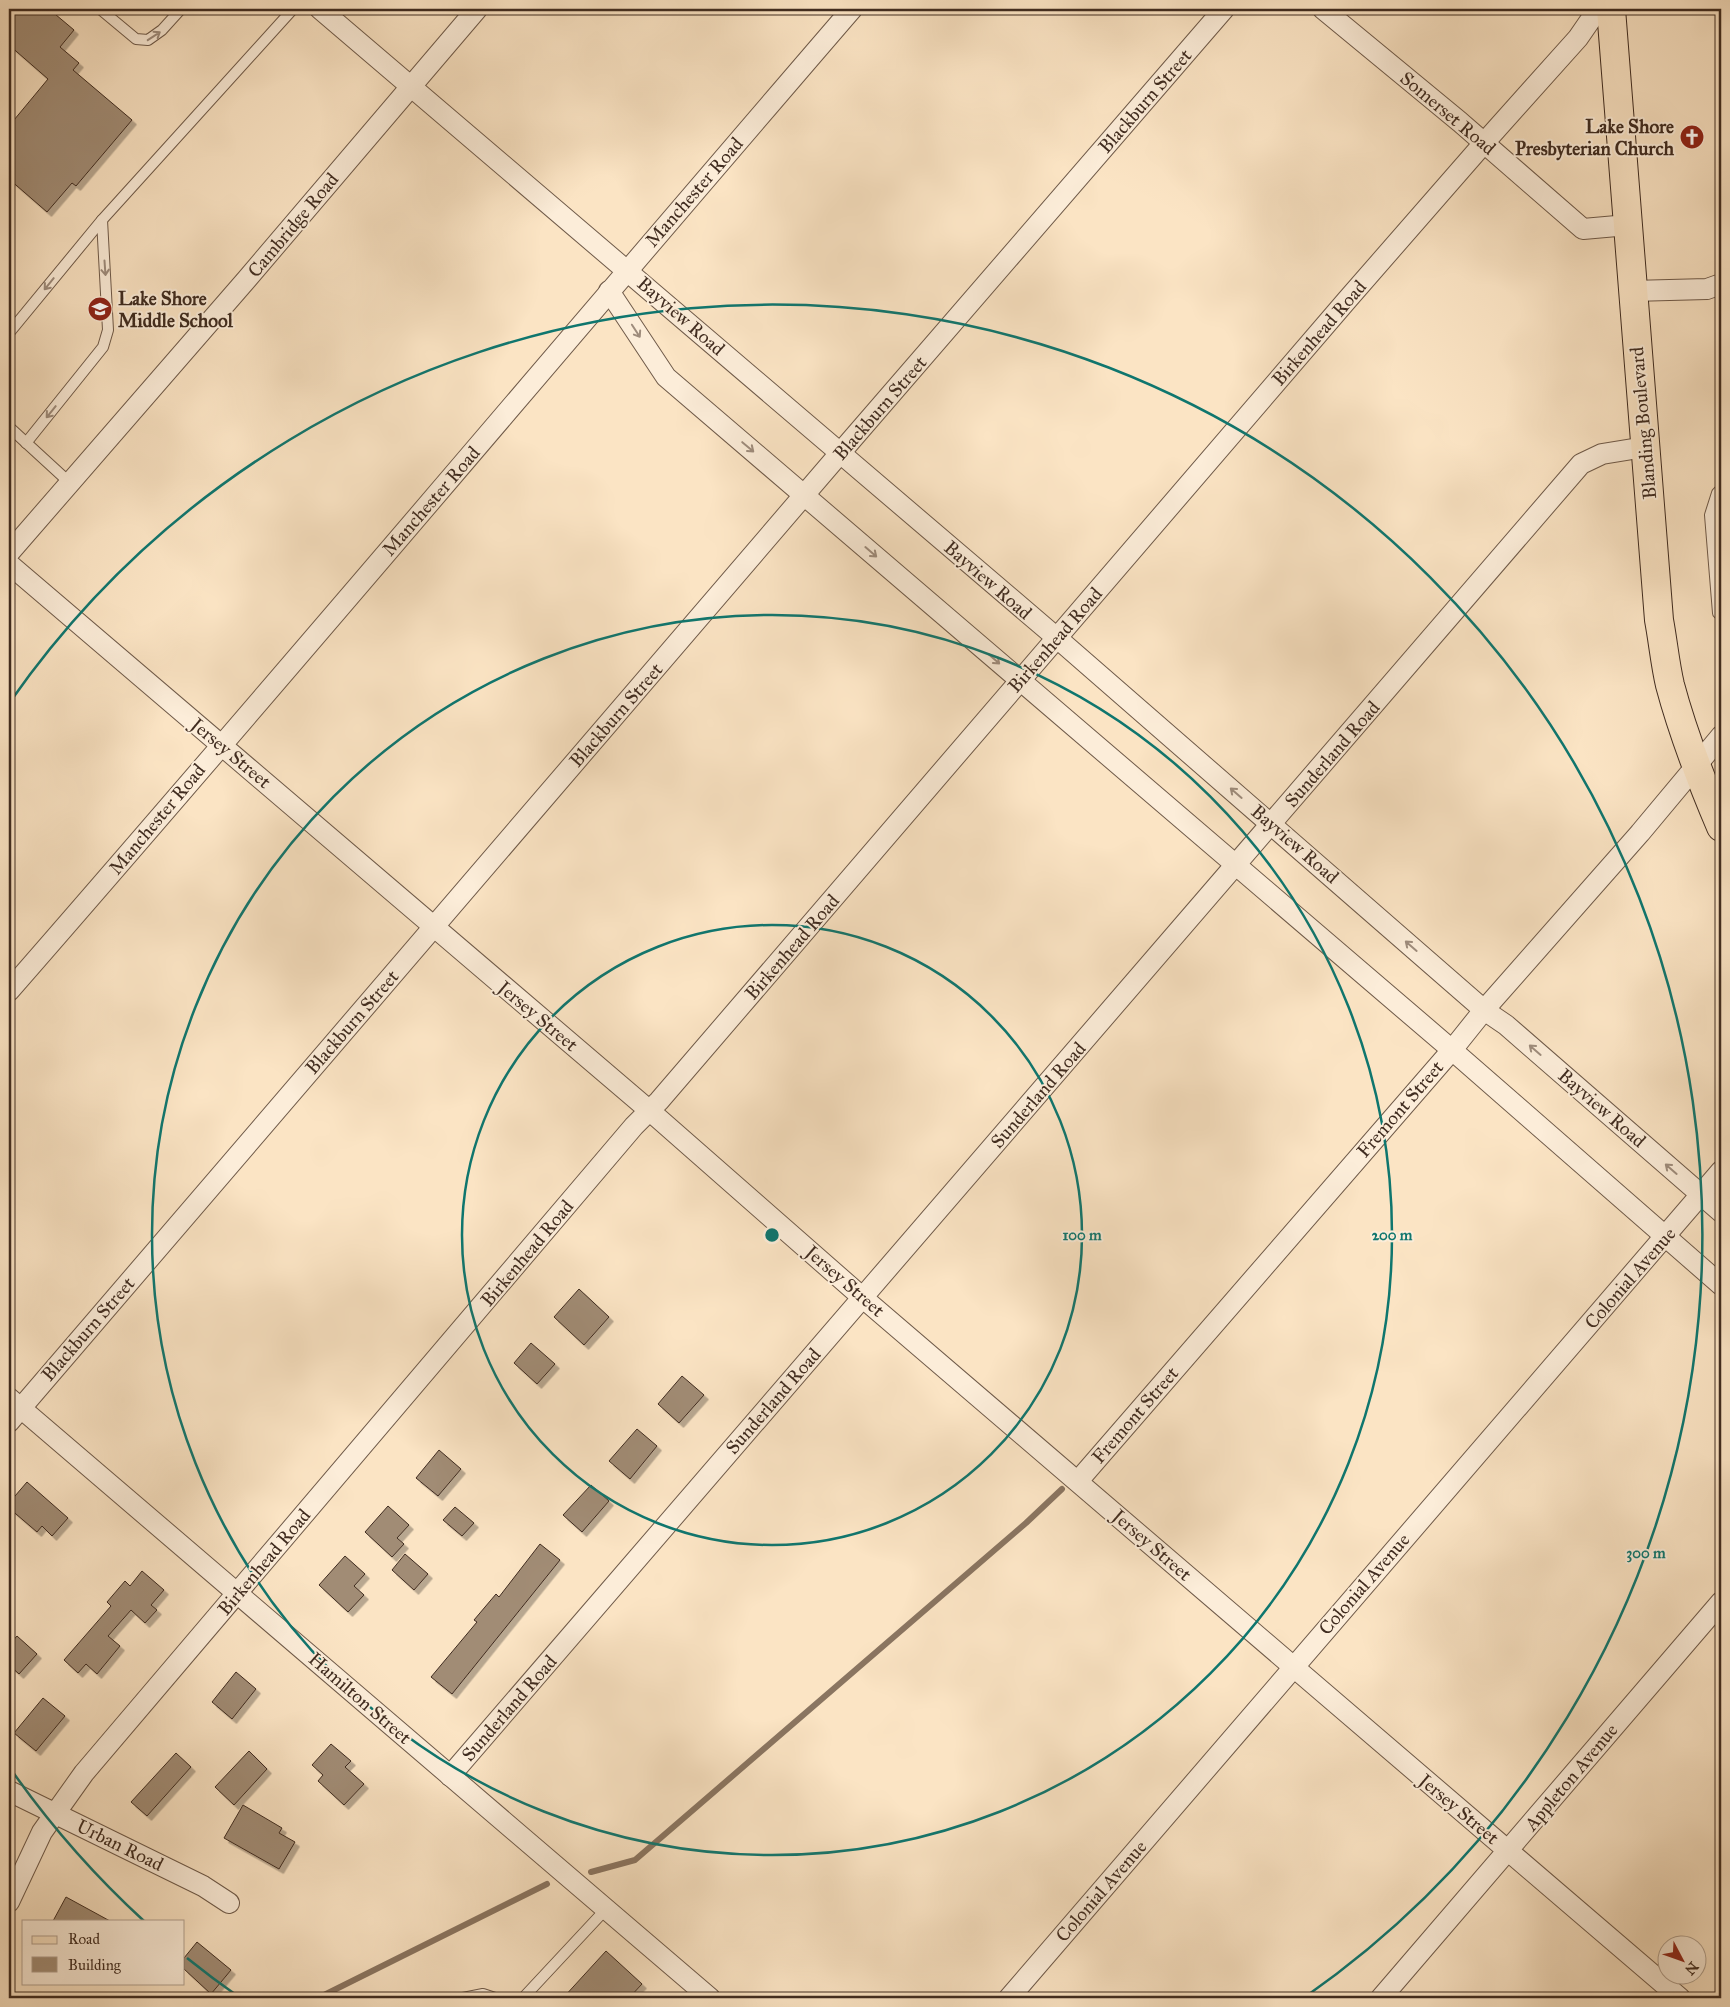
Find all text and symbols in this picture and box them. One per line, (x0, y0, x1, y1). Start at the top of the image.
one-way arrow (146, 30, 160, 40)
street label: Blackburn Street (1093, 44, 1197, 158)
street label: Somerset Road (1396, 66, 1501, 160)
place label: Lake Shore Presbyterian Church (1515, 115, 1674, 161)
church icon: Lake Shore Presbyterian Church (1679, 124, 1705, 150)
street label: Manchester Road (640, 132, 748, 251)
street label: Cambridge Road (243, 168, 344, 283)
one-way arrow (100, 260, 110, 276)
street label: Bayview Road (633, 272, 730, 361)
street label: Birkenhead Road (1267, 275, 1371, 390)
one-way arrow (43, 278, 54, 291)
place label: Lake Shore Middle School (118, 287, 234, 332)
school or university icon: Lake Shore Middle School (87, 296, 113, 322)
one-way arrow (631, 324, 641, 338)
street label: Blanding Boulevard (1625, 345, 1662, 500)
street label: Blackburn Street (828, 351, 932, 465)
one-way arrow (46, 405, 57, 418)
street label: Manchester Road (377, 441, 485, 560)
one-way arrow (741, 441, 754, 452)
street label: Bayview Road (940, 536, 1037, 625)
one-way arrow (865, 547, 878, 558)
street label: Birkenhead Road (1003, 582, 1107, 697)
one-way arrow (988, 653, 1001, 664)
street label: Blackburn Street (564, 658, 668, 772)
street label: Sunderland Road (1280, 696, 1385, 812)
street label: Jersey Street (184, 712, 276, 794)
street label: Manchester Road (104, 759, 210, 879)
one-way arrow (1230, 787, 1243, 799)
street label: Bayview Road (1247, 800, 1344, 889)
street label: Birkenhead Road (740, 889, 844, 1004)
one-way arrow (1405, 940, 1418, 952)
street label: Blackburn Street (300, 965, 404, 1079)
street label: Jersey Street (491, 975, 583, 1057)
street label: Sunderland Road (986, 1037, 1091, 1153)
one-way arrow (1529, 1045, 1542, 1056)
street label: Fremont Street (1352, 1056, 1448, 1162)
street label: Bayview Road (1554, 1064, 1651, 1153)
one-way arrow (1665, 1163, 1678, 1174)
street label: Birkenhead Road (476, 1195, 579, 1311)
street label: Colonial Avenue (1580, 1222, 1680, 1334)
centre of rings (763, 1226, 781, 1244)
text: 100 m (1062, 1226, 1102, 1244)
text: 200 m (1372, 1226, 1413, 1244)
street label: Jersey Street (799, 1239, 889, 1323)
street label: Blackburn Street (36, 1272, 140, 1386)
street label: Sunderland Road (721, 1343, 826, 1459)
street label: Fremont Street (1087, 1362, 1183, 1468)
street label: Jersey Street (1106, 1503, 1196, 1587)
street label: Birkenhead Road (213, 1504, 316, 1620)
street label: Colonial Avenue (1314, 1528, 1414, 1640)
text: 300 m (1626, 1544, 1666, 1563)
street label: Hamilton Street (304, 1647, 416, 1749)
street label: Sunderland Road (457, 1650, 562, 1766)
street label: Appleton Avenue (1519, 1719, 1622, 1836)
street label: Jersey Street (1412, 1768, 1504, 1850)
street label: Urban Road (73, 1814, 168, 1876)
street label: Colonial Avenue (1051, 1835, 1151, 1947)
legend (22, 1920, 185, 1984)
text: Road (68, 1930, 100, 1948)
north arrow (1658, 1934, 1708, 1984)
text: Building (68, 1956, 122, 1974)
text: N (1681, 1958, 1702, 1978)

